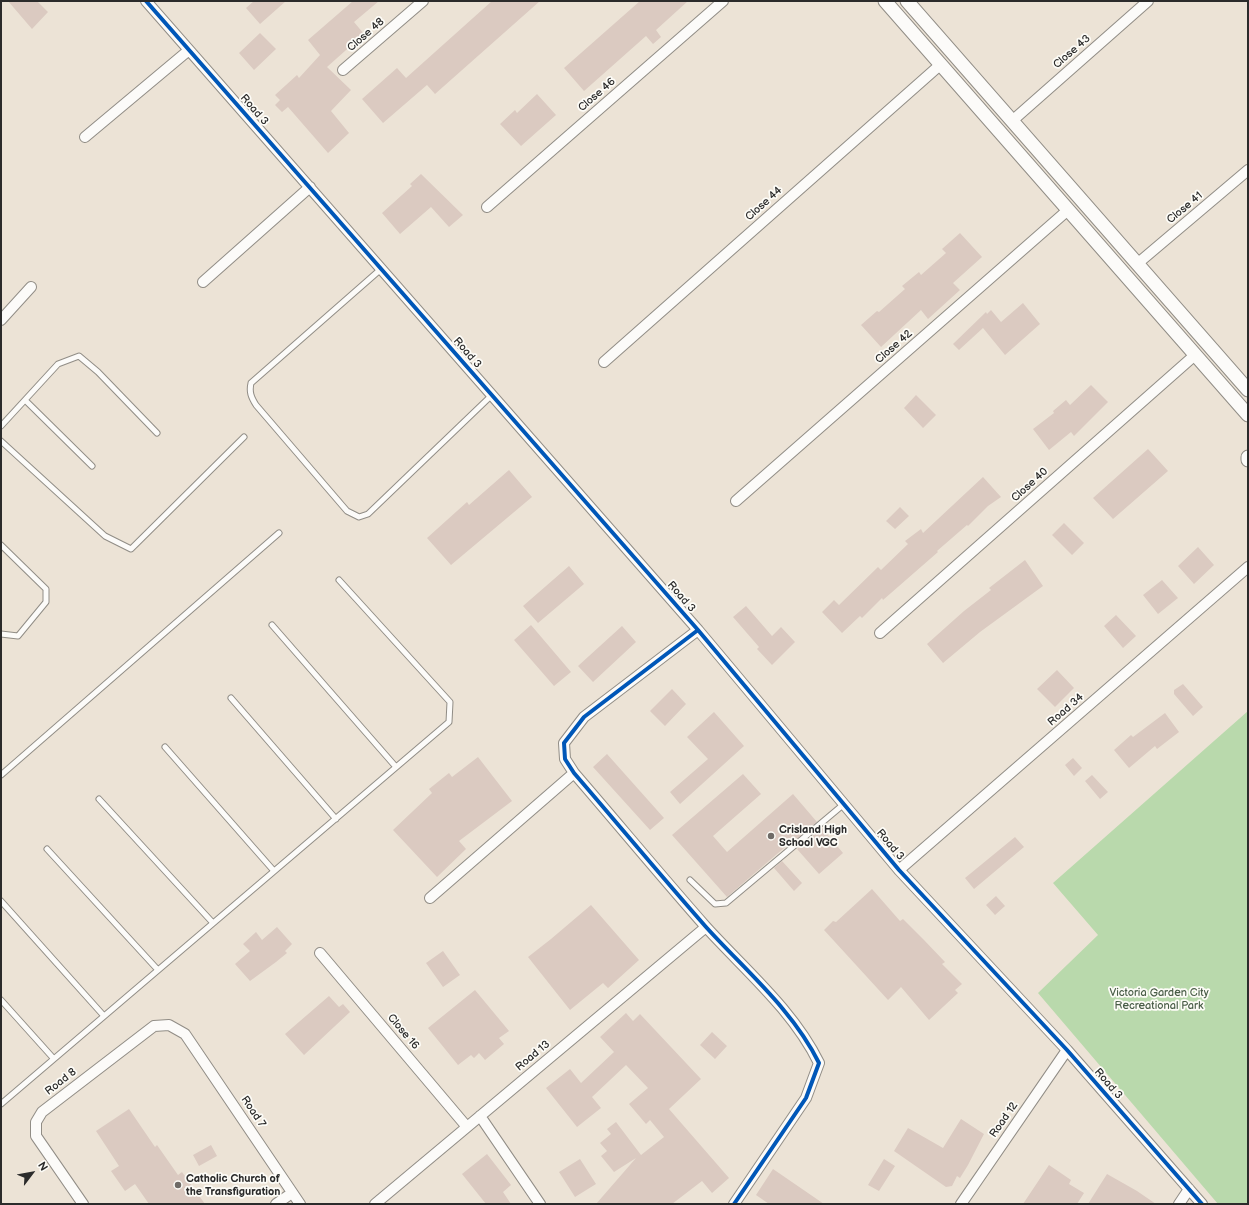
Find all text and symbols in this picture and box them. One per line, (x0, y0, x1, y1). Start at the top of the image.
street label: Close 48 (345, 15, 387, 55)
street label: Close 43 (1051, 32, 1093, 72)
street label: Close 46 (576, 75, 618, 115)
street label: Road 3 (237, 92, 271, 128)
street label: Close 44 (743, 184, 785, 224)
street label: Close 41 (1165, 189, 1205, 227)
street label: Close 42 (873, 327, 915, 367)
street label: Road 3 (450, 335, 484, 371)
street label: Close 40 (1009, 465, 1051, 505)
street label: Road 3 (664, 579, 698, 615)
street label: Road 34 (1045, 691, 1087, 729)
place label: Crisland High School VGC (779, 823, 847, 849)
street label: Road 3 (873, 827, 907, 863)
marker: Crisland High School VGC (766, 831, 776, 841)
park label: Victoria Garden City Recreational Park (1109, 986, 1209, 1012)
street label: Close 16 (384, 1012, 422, 1052)
street label: Road 13 (513, 1038, 553, 1074)
street label: Road 8 (43, 1066, 79, 1098)
street label: Road 3 (1091, 1066, 1125, 1102)
street label: Road 7 (238, 1094, 268, 1130)
street label: Road 12 (987, 1100, 1021, 1140)
north arrow (12, 1153, 52, 1193)
text: N (35, 1159, 50, 1173)
place label: Catholic Church of the Transfiguration (186, 1172, 280, 1198)
marker: Catholic Church of the Transfiguration (173, 1180, 183, 1190)

